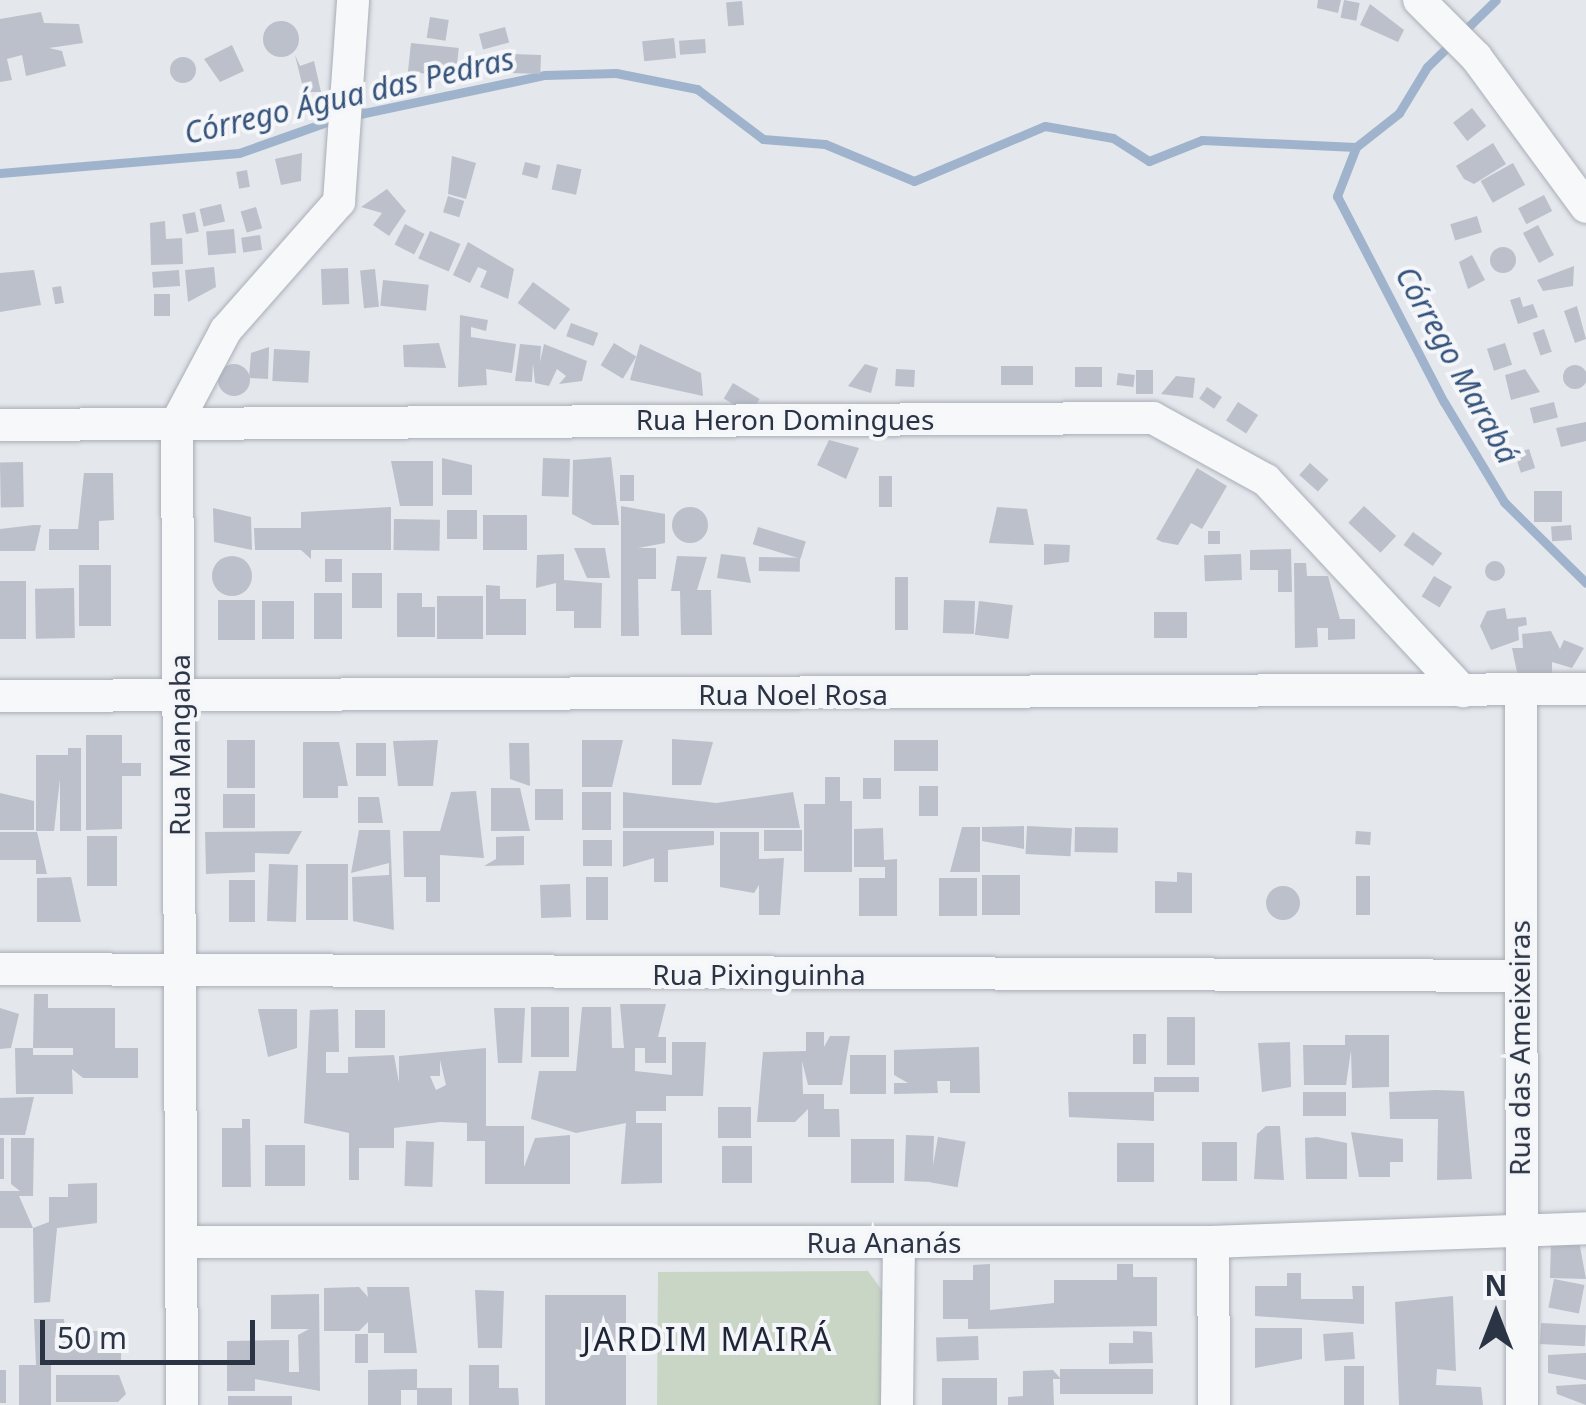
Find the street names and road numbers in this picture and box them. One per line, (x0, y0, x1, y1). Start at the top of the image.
street label: Rua Heron Domingues (636, 402, 934, 436)
street label: Rua Mangaba (162, 654, 196, 836)
street label: Rua Noel Rosa (698, 677, 888, 711)
street label: Rua das Ameixeiras (1502, 920, 1536, 1176)
street label: Rua Pixinguinha (652, 957, 866, 991)
street label: Rua Ananás (806, 1225, 962, 1259)

